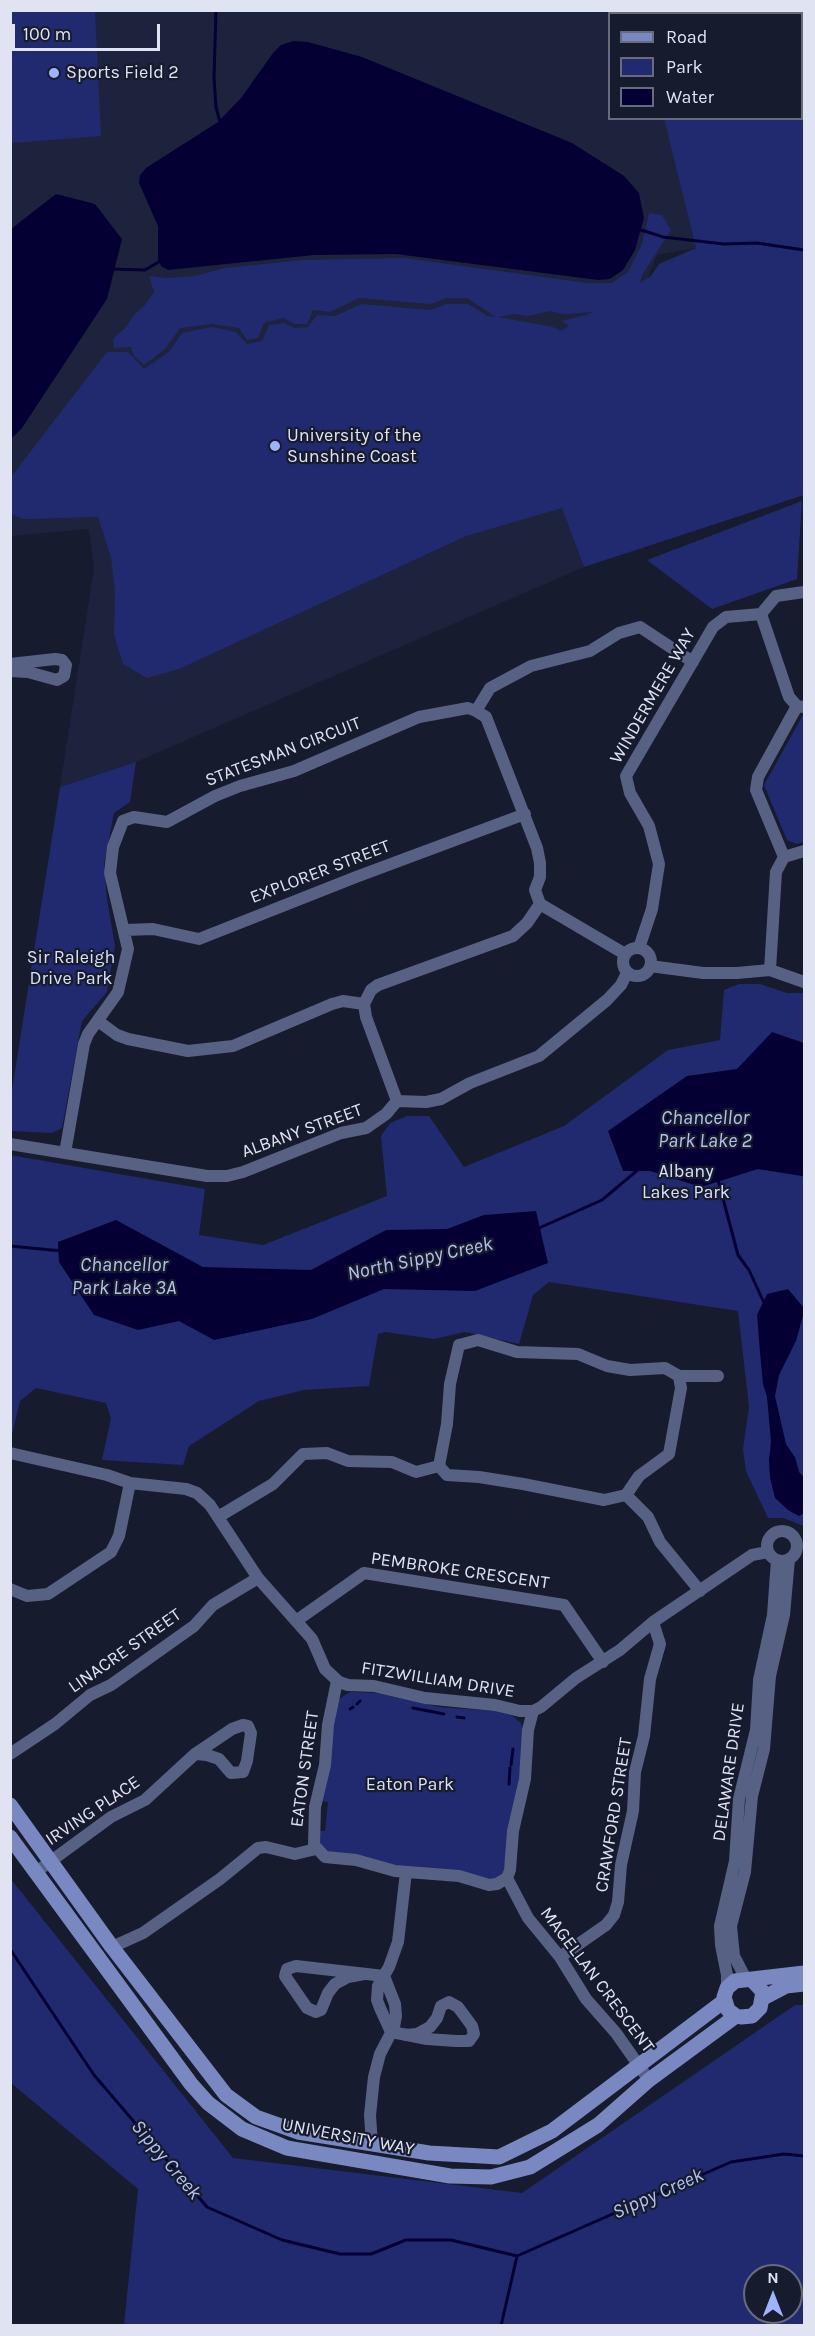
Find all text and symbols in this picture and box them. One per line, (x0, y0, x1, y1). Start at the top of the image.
scale bar (15, 12, 164, 50)
legend (608, 12, 803, 120)
text: 100 m (23, 23, 71, 45)
text: Road (666, 26, 707, 48)
text: Park (666, 56, 703, 78)
place label: Sports Field 2 (66, 62, 179, 84)
marker: Sports Field 2 (47, 66, 61, 80)
text: Water (666, 86, 714, 108)
place label: University of the Sunshine Coast (287, 425, 421, 468)
marker: University of the Sunshine Coast (268, 439, 282, 453)
street label: WINDERMERE WAY (606, 625, 700, 767)
street label: STATESMAN CIRCUIT (202, 712, 364, 792)
street label: EXPLORER STREET (247, 835, 393, 909)
park label: Sir Raleigh Drive Park (27, 947, 115, 990)
street label: ALBANY STREET (239, 1099, 365, 1163)
water label: Chancellor Park Lake 2 (658, 1106, 752, 1153)
park label: Albany Lakes Park (642, 1161, 730, 1204)
water label: North Sippy Creek (345, 1232, 495, 1286)
water label: Chancellor Park Lake 3A (72, 1253, 176, 1300)
street label: PEMBROKE CRESCENT (369, 1548, 551, 1594)
street label: LINACRE STREET (64, 1604, 186, 1698)
street label: FITZWILLIAM DRIVE (360, 1657, 516, 1703)
street label: DELAWARE DRIVE (709, 1701, 749, 1843)
street label: EATON STREET (286, 1710, 324, 1828)
street label: CRAWFORD STREET (591, 1736, 637, 1894)
street label: IRVING PLACE (42, 1771, 144, 1851)
park label: Eaton Park (366, 1774, 454, 1796)
street label: MAGELLAN CRESCENT (535, 1903, 659, 2057)
street label: UNIVERSITY WAY (280, 2114, 416, 2160)
water label: Sippy Creek (126, 2115, 206, 2205)
water label: Sippy Creek (609, 2163, 707, 2225)
north arrow (743, 2264, 803, 2324)
text: N (767, 2268, 779, 2287)

